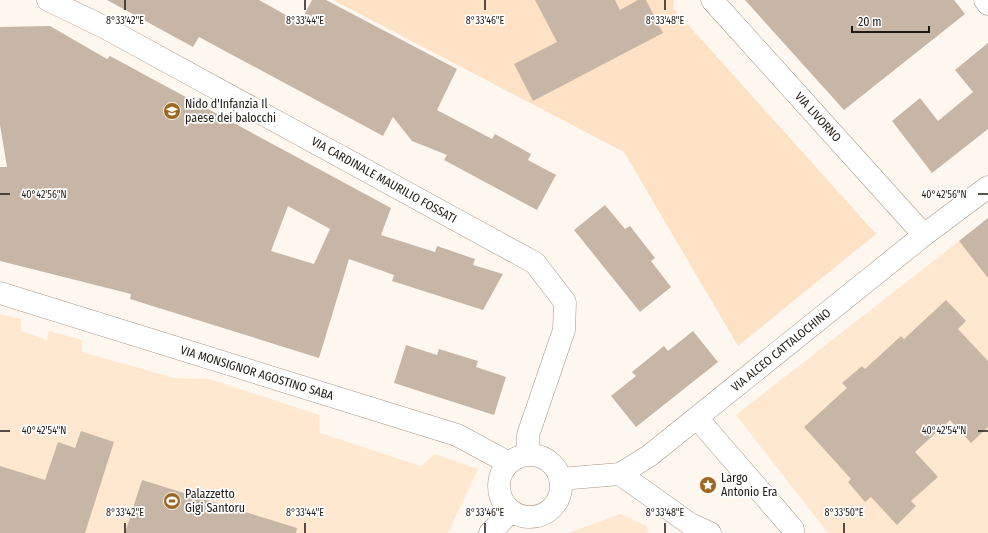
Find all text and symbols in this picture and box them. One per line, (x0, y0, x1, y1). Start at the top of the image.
scale bar (852, 8, 929, 34)
text: 8°33'42"E (106, 15, 144, 27)
text: 8°33'44"E (286, 15, 324, 27)
text: 8°33'46"E (466, 15, 505, 27)
text: 8°33'48"E (646, 15, 685, 27)
text: 20 m (858, 15, 882, 29)
street label: VIA LIVORNO (792, 89, 844, 145)
place label: Nido d'Infanzia Il paese dei balocchi (185, 97, 276, 125)
school or university icon: Nido d'Infanzia Il paese dei balocchi (162, 101, 182, 121)
street label: VIA CARDINALE MAURILIO FOSSATI (309, 134, 459, 226)
text: 40°42'56"N (21, 189, 67, 201)
text: 40°42'56"N (921, 189, 967, 201)
street label: VIA ALCEO CATTALOCHINO (729, 306, 833, 394)
street label: VIA MONSIGNOR AGOSTINO SABA (179, 343, 336, 403)
text: 40°42'54"N (22, 425, 66, 437)
text: 40°42'54"N (922, 425, 966, 437)
place label: Largo Antonio Era (721, 471, 777, 499)
place icon: Largo Antonio Era (698, 475, 718, 495)
place label: Palazzetto Gigi Santoru (185, 487, 245, 515)
sports icon: Palazzetto Gigi Santoru (162, 491, 182, 511)
text: 8°33'42"E (106, 507, 144, 519)
text: 8°33'44"E (286, 507, 324, 519)
text: 8°33'46"E (466, 507, 505, 519)
text: 8°33'48"E (646, 507, 685, 519)
text: 8°33'50"E (825, 507, 864, 519)

